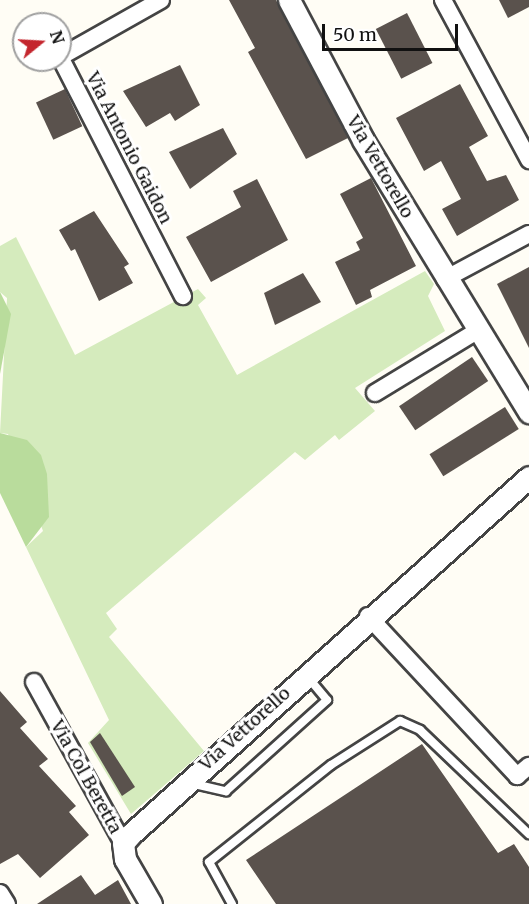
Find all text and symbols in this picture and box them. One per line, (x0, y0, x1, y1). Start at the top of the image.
north arrow (12, 12, 72, 72)
scale bar (325, 12, 462, 50)
text: 50 m (333, 23, 377, 46)
text: N (46, 28, 69, 46)
street label: Via Antonio Gaidon (81, 69, 177, 227)
street label: Via Vettorello (342, 112, 418, 222)
street label: Via Vettorello (195, 683, 295, 775)
street label: Via Col Beretta (46, 717, 126, 837)

